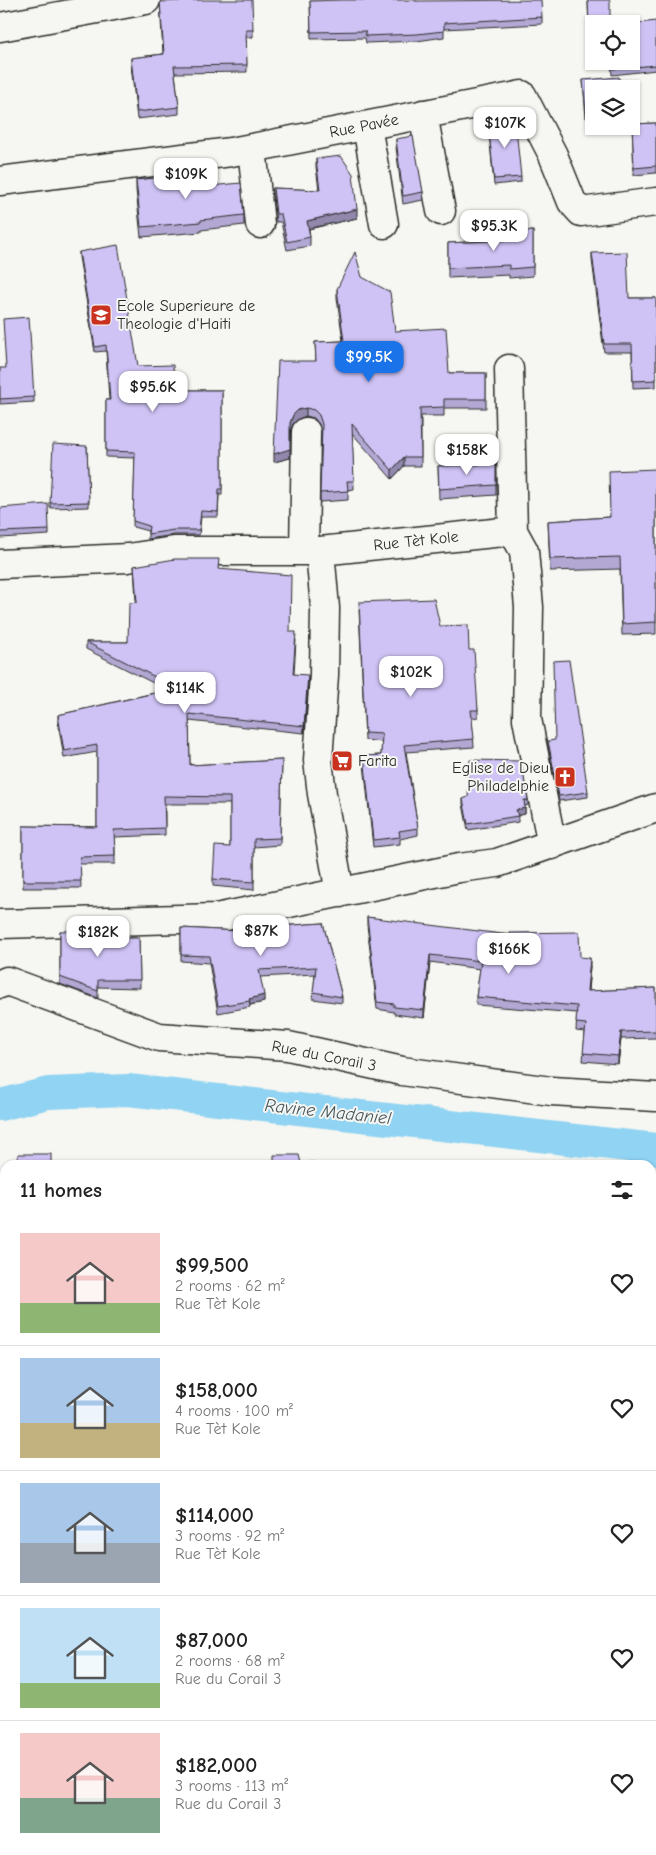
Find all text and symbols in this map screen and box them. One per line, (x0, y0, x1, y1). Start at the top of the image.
map controls (585, 15, 640, 135)
button: locate (585, 15, 640, 70)
button: layers (585, 80, 640, 135)
pin: $107K (470, 106, 540, 149)
street label: Rue Pavée (328, 110, 400, 142)
text: $107K (484, 114, 526, 132)
pin: $109K (151, 158, 221, 200)
text: $109K (165, 165, 207, 183)
pin: $95.3K (453, 210, 535, 252)
text: $95.3K (471, 217, 517, 235)
place label: Ecole Superieure de Theologie d'Haiti (117, 297, 255, 333)
school or university icon: Ecole Superieure de Theologie d'Haiti (89, 303, 113, 327)
pin: $99.5K (328, 340, 410, 383)
text: $99.5K (346, 348, 392, 366)
pin: $95.6K (112, 370, 194, 413)
text: $95.6K (130, 378, 176, 396)
pin: $158K (432, 434, 502, 476)
text: $158K (446, 441, 488, 459)
street label: Rue Tèt Kole (373, 528, 459, 554)
pin: $102K (376, 656, 446, 698)
text: $102K (390, 663, 432, 681)
pin: $114K (150, 672, 220, 714)
text: $114K (166, 679, 204, 697)
supermarket icon: Farita (330, 749, 354, 773)
place label: Farita (358, 752, 397, 770)
place label: Eglise de Dieu Philadelphie (452, 759, 549, 795)
church icon: Eglise de Dieu Philadelphie (553, 765, 577, 789)
pin: $87K (231, 914, 291, 957)
pin: $182K (63, 916, 133, 958)
text: $87K (244, 922, 278, 940)
text: $182K (77, 923, 119, 941)
pin: $166K (474, 932, 544, 975)
text: $166K (488, 940, 530, 958)
street label: Rue du Corail 3 (270, 1037, 378, 1075)
water label: Ravine Madaniel (264, 1095, 393, 1129)
icon: filters (608, 1176, 636, 1204)
text: 11 homes (20, 1178, 102, 1202)
icon: home (60, 1253, 120, 1313)
text: $99,500 (175, 1253, 249, 1277)
icon: heart (608, 1269, 636, 1297)
text: 2 rooms · 62 m² (175, 1277, 285, 1295)
text: Rue Tèt Kole (175, 1295, 261, 1313)
icon: home (60, 1378, 120, 1438)
text: $158,000 (175, 1378, 258, 1402)
icon: heart (608, 1394, 636, 1422)
text: 4 rooms · 100 m² (175, 1402, 293, 1420)
text: Rue Tèt Kole (175, 1420, 261, 1438)
icon: home (60, 1503, 120, 1563)
text: $114,000 (175, 1503, 254, 1527)
icon: heart (608, 1519, 636, 1547)
text: 3 rooms · 92 m² (175, 1527, 284, 1545)
text: Rue Tèt Kole (175, 1545, 261, 1563)
icon: home (60, 1628, 120, 1688)
text: $87,000 (175, 1628, 248, 1652)
icon: heart (608, 1644, 636, 1672)
text: 2 rooms · 68 m² (175, 1652, 285, 1670)
text: Rue du Corail 3 (175, 1670, 281, 1688)
icon: home (60, 1753, 120, 1813)
text: $182,000 (175, 1753, 257, 1777)
icon: heart (608, 1769, 636, 1797)
text: 3 rooms · 113 m² (175, 1777, 288, 1795)
text: Rue du Corail 3 (175, 1795, 281, 1813)

